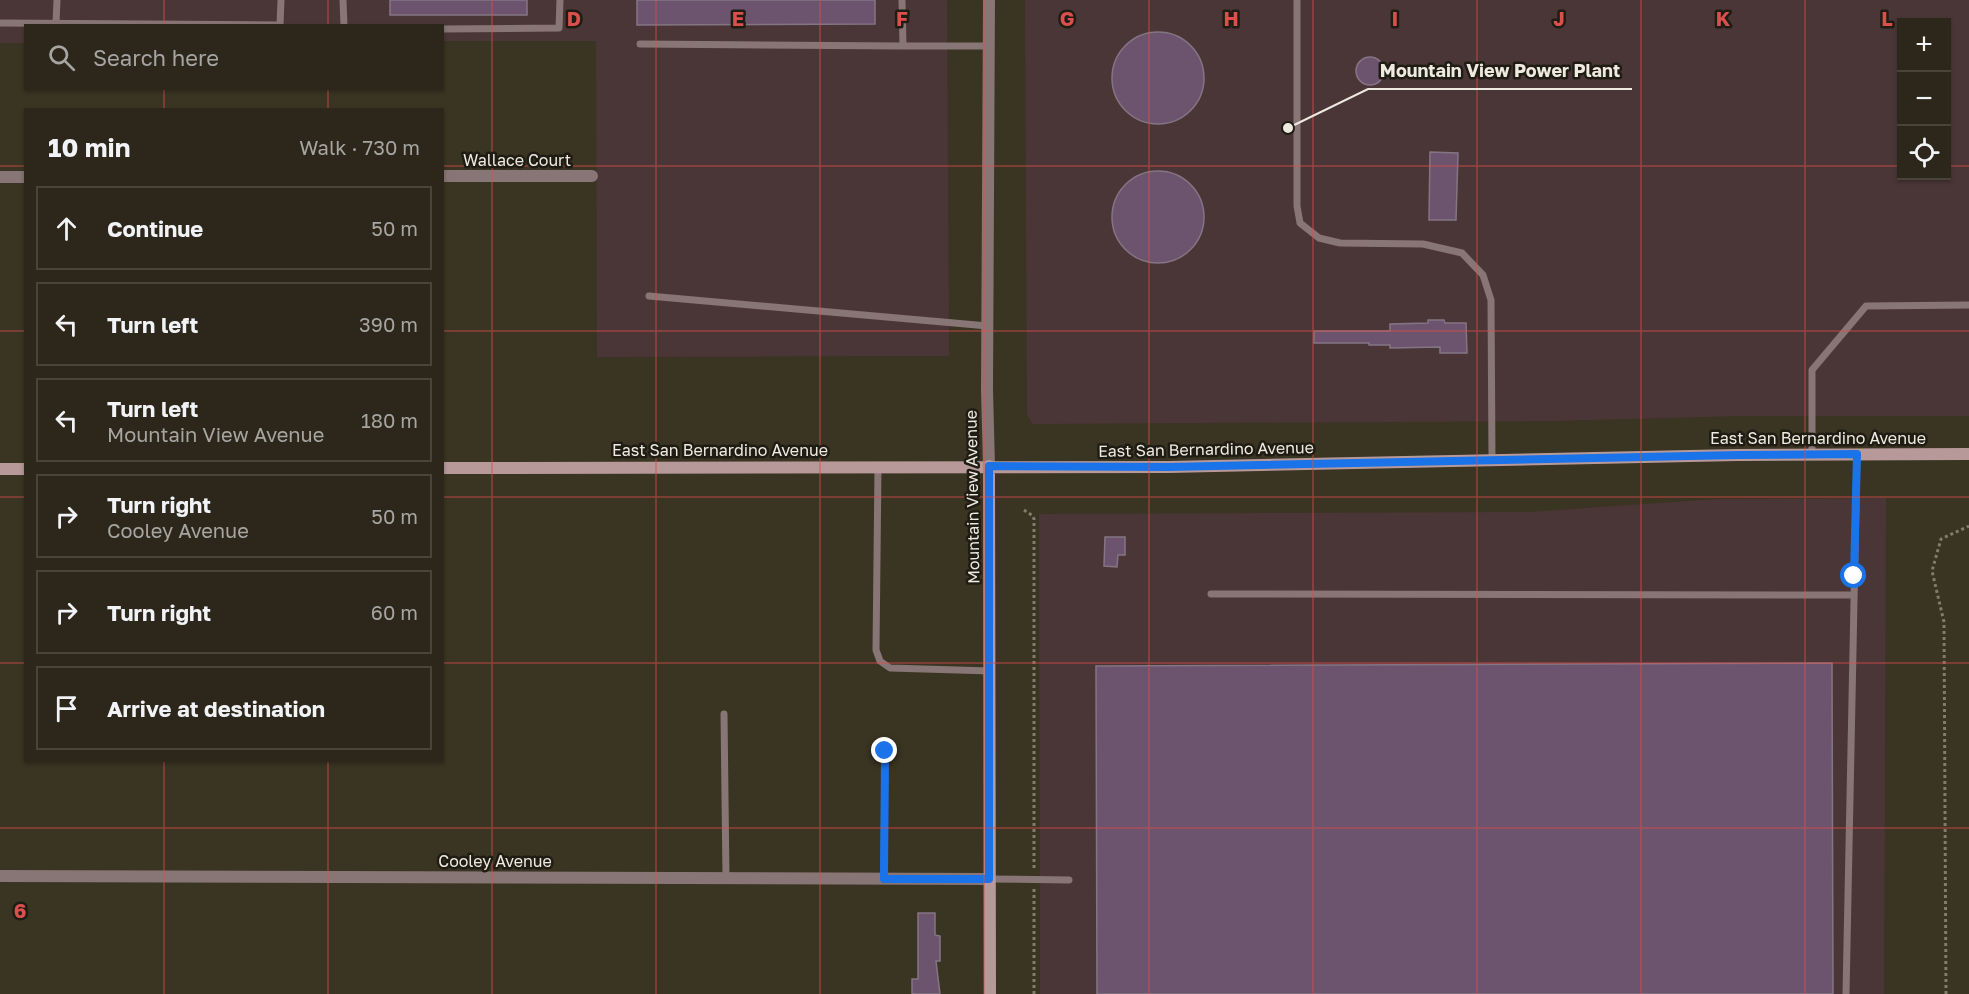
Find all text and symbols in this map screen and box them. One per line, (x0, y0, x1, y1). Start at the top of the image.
text: D (567, 6, 581, 30)
text: E (732, 6, 744, 30)
text: F (896, 6, 908, 30)
text: G (1060, 6, 1074, 30)
text: H (1223, 6, 1239, 30)
text: I (1392, 6, 1398, 30)
text: J (1553, 6, 1565, 30)
text: K (1716, 6, 1731, 30)
text: L (1881, 6, 1893, 30)
map controls (1897, 18, 1951, 180)
button: + (1897, 18, 1951, 72)
search box (24, 24, 444, 90)
icon: search (45, 41, 78, 74)
text: Search here (93, 44, 219, 71)
callout: Mountain View Power Plant (1368, 53, 1632, 89)
text: Mountain View Power Plant (1380, 59, 1620, 81)
button: − (1897, 72, 1951, 126)
button: locate (1897, 126, 1951, 180)
text: 10 min (48, 132, 130, 163)
text: Walk · 730 m (299, 135, 420, 159)
street label: Wallace Court (463, 150, 571, 170)
icon: ahead (50, 212, 83, 245)
text: Continue (107, 215, 203, 242)
text: 50 m (371, 216, 418, 240)
icon: left (50, 308, 83, 341)
text: Turn left (107, 311, 198, 338)
text: 390 m (359, 312, 418, 336)
text: Turn left (107, 395, 198, 422)
icon: left (50, 404, 83, 437)
text: 180 m (361, 408, 418, 432)
street label: Mountain View Avenue (960, 410, 984, 584)
text: Mountain View Avenue (107, 422, 324, 446)
street label: East San Bernardino Avenue (1710, 428, 1926, 448)
street label: East San Bernardino Avenue (1098, 437, 1314, 461)
street label: East San Bernardino Avenue (612, 440, 828, 460)
text: Turn right (107, 491, 211, 518)
icon: right (50, 500, 83, 533)
text: 50 m (371, 504, 418, 528)
text: Cooley Avenue (107, 518, 249, 542)
route start (1840, 562, 1866, 588)
icon: right (50, 596, 83, 629)
text: Turn right (107, 599, 211, 626)
text: 60 m (371, 600, 418, 624)
icon: arrive (50, 692, 83, 725)
text: Arrive at destination (107, 695, 325, 722)
route end (871, 737, 897, 763)
street label: Cooley Avenue (438, 851, 552, 871)
text: 6 (14, 898, 26, 922)

